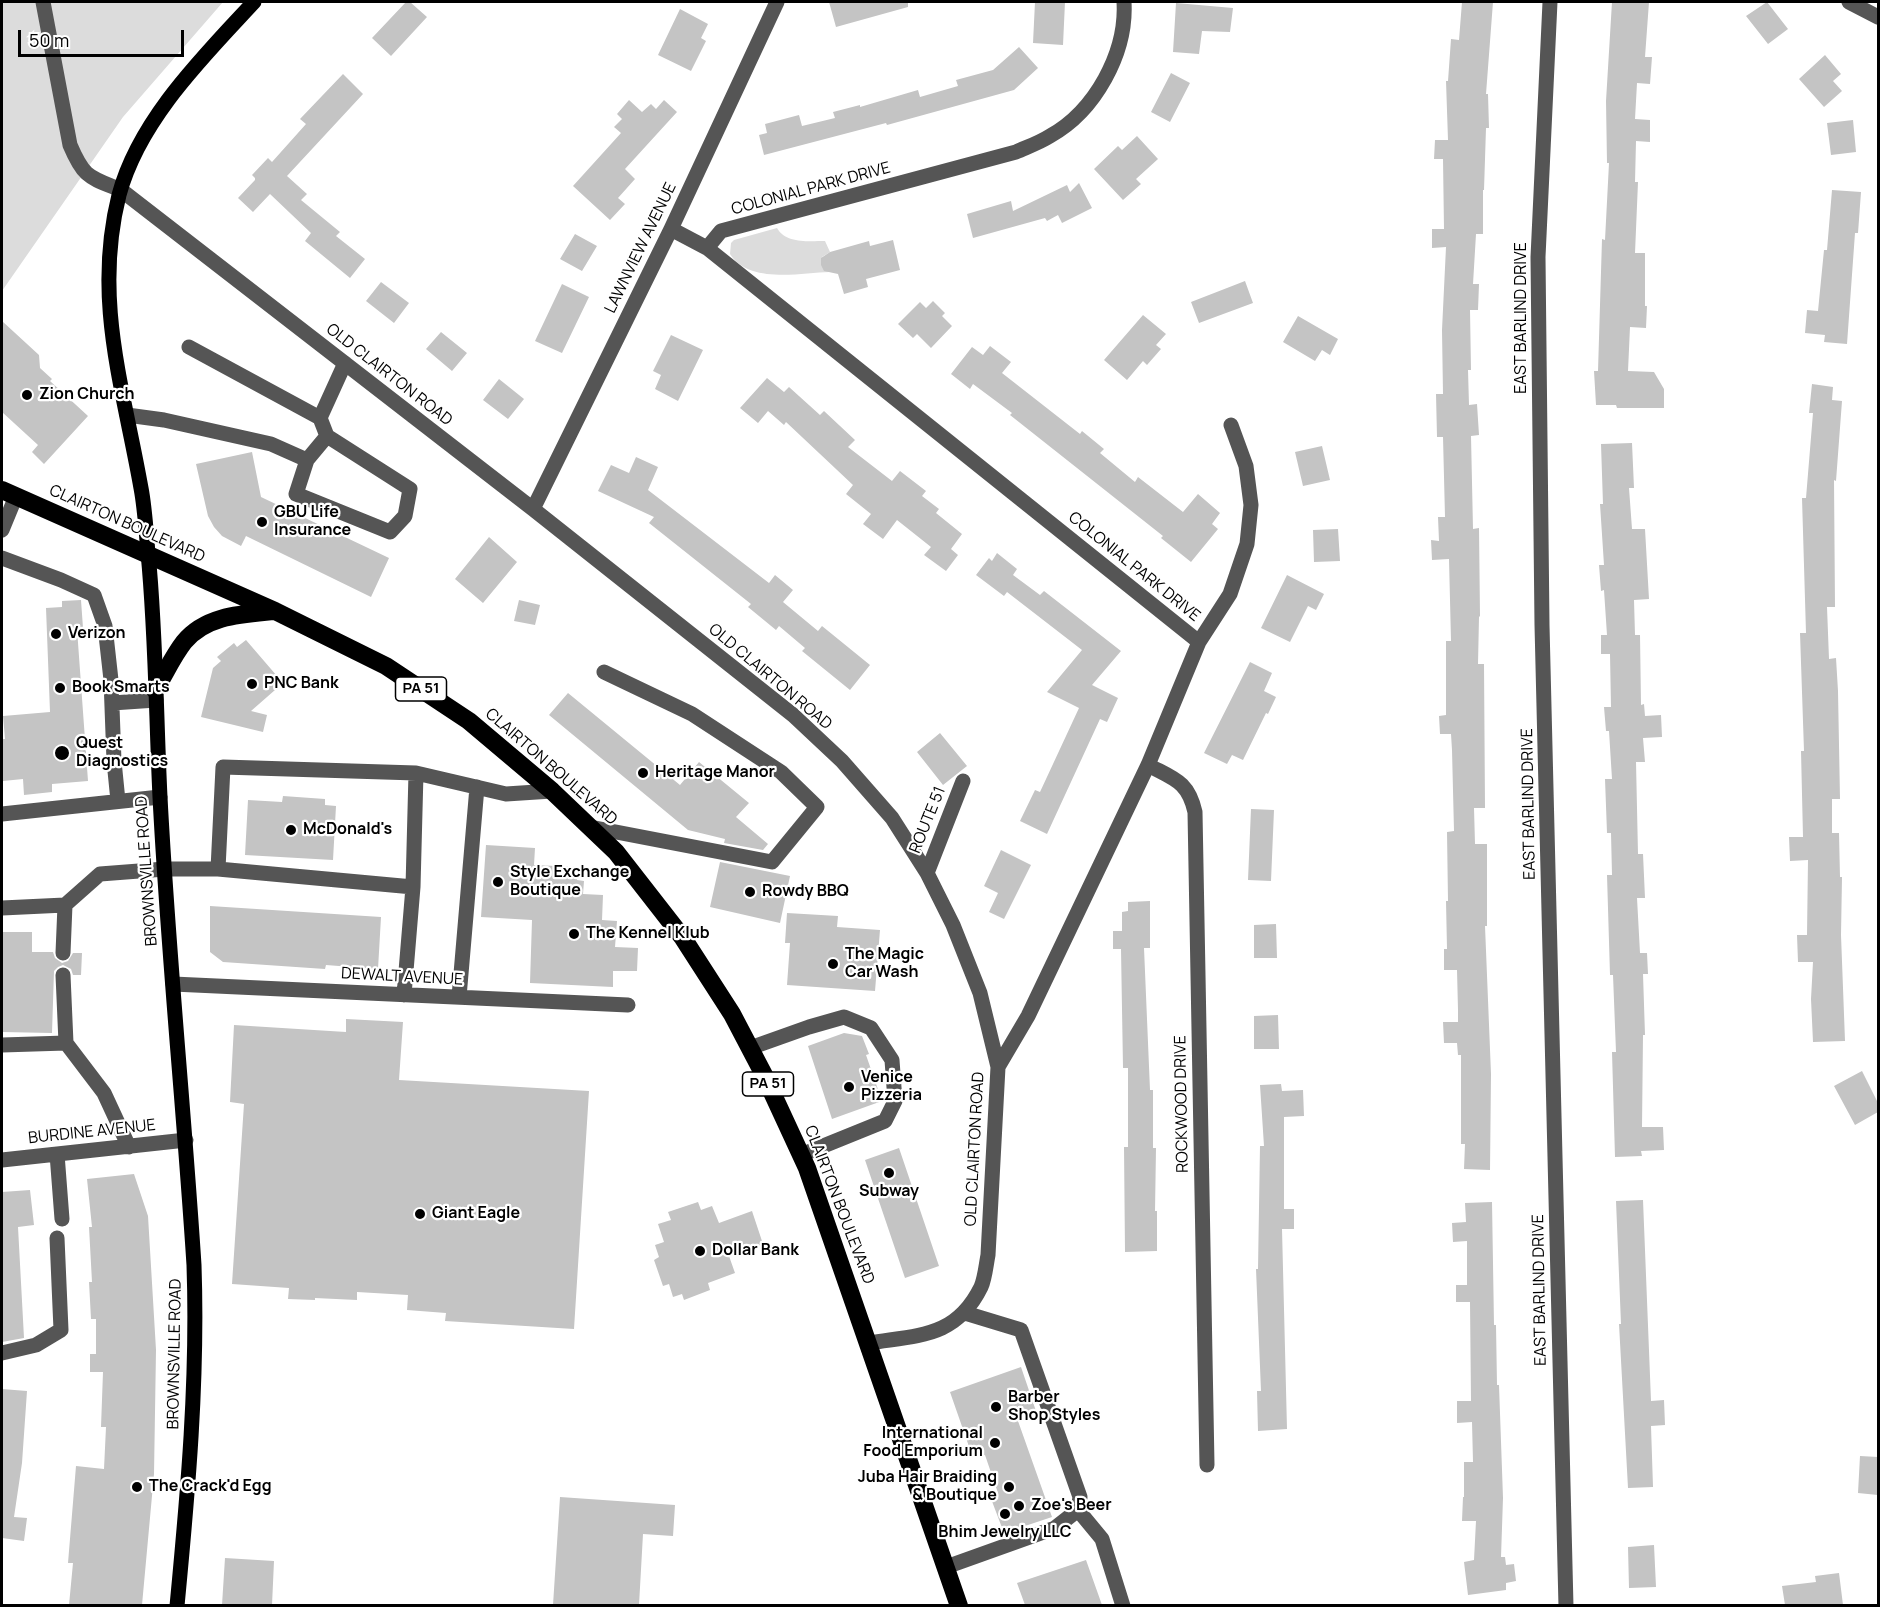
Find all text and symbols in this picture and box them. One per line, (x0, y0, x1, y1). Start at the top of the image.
scale bar (21, 18, 188, 56)
text: 50 m (29, 28, 69, 52)
street label: COLONIAL PARK DRIVE (729, 159, 893, 219)
street label: LAWNVIEW AVENUE (601, 180, 681, 316)
street label: EAST BARLIND DRIVE (1512, 242, 1532, 394)
street label: OLD CLAIRTON ROAD (322, 320, 456, 430)
place label: Zion Church (39, 385, 134, 405)
marker: Zion Church (20, 388, 34, 402)
street label: CLAIRTON BOULEVARD (46, 481, 208, 567)
place label: GBU Life Insurance (274, 503, 351, 541)
street label: COLONIAL PARK DRIVE (1064, 508, 1204, 626)
marker: GBU Life Insurance (255, 515, 269, 529)
street label: OLD CLAIRTON ROAD (705, 620, 835, 734)
place label: Verizon (68, 624, 126, 644)
marker: Verizon (49, 627, 63, 641)
place label: PNC Bank (264, 674, 339, 694)
marker: PNC Bank (245, 677, 259, 691)
road number: PA 51 (396, 677, 446, 701)
place label: Book Smarts (72, 678, 170, 698)
marker: Book Smarts (53, 681, 67, 695)
street label: CLAIRTON BOULEVARD (481, 705, 621, 829)
street label: EAST BARLIND DRIVE (1518, 728, 1540, 880)
place label: Quest Diagnostics (76, 734, 168, 772)
marker: Quest Diagnostics (53, 744, 71, 762)
place label: Heritage Manor (655, 763, 775, 783)
marker: Heritage Manor (636, 766, 650, 780)
street label: ROUTE 51 (906, 784, 950, 856)
street label: BROWNSVILLE ROAD (132, 795, 162, 947)
place label: McDonald's (303, 820, 392, 840)
marker: McDonald's (284, 823, 298, 837)
place label: Style Exchange Boutique (510, 863, 629, 901)
marker: Style Exchange Boutique (491, 875, 505, 889)
place label: Rowdy BBQ (762, 882, 849, 902)
marker: Rowdy BBQ (743, 885, 757, 899)
place label: The Kennel Klub (586, 924, 710, 944)
marker: The Kennel Klub (567, 927, 581, 941)
place label: The Magic Car Wash (845, 945, 924, 983)
marker: The Magic Car Wash (826, 957, 840, 971)
street label: DEWALT AVENUE (340, 964, 464, 990)
street label: ROCKWOOD DRIVE (1171, 1035, 1193, 1173)
place label: Venice Pizzeria (861, 1068, 922, 1106)
street label: OLD CLAIRTON ROAD (961, 1071, 989, 1227)
road number: PA 51 (742, 1072, 794, 1096)
marker: Venice Pizzeria (842, 1080, 856, 1094)
street label: BURDINE AVENUE (27, 1116, 157, 1148)
street label: CLAIRTON BOULEVARD (800, 1123, 878, 1287)
marker: Subway (882, 1166, 896, 1180)
place label: Subway (859, 1182, 919, 1202)
place label: Giant Eagle (432, 1204, 520, 1224)
marker: Giant Eagle (413, 1207, 427, 1221)
street label: EAST BARLIND DRIVE (1529, 1214, 1551, 1366)
place label: Dollar Bank (712, 1241, 799, 1261)
marker: Dollar Bank (693, 1244, 707, 1258)
street label: BROWNSVILLE ROAD (164, 1278, 186, 1430)
place label: Barber Shop Styles (1008, 1388, 1100, 1426)
marker: Barber Shop Styles (989, 1400, 1003, 1414)
place label: International Food Emporium (863, 1424, 983, 1462)
marker: International Food Emporium (988, 1436, 1002, 1450)
place label: Juba Hair Braiding & Boutique (858, 1468, 997, 1506)
place label: The Crack'd Egg (149, 1477, 272, 1497)
marker: The Crack'd Egg (130, 1480, 144, 1494)
marker: Juba Hair Braiding & Boutique (1002, 1480, 1016, 1494)
place label: Zoe's Beer (1031, 1496, 1112, 1516)
marker: Zoe's Beer (1012, 1499, 1026, 1513)
marker: Bhim Jewelry LLC (998, 1507, 1012, 1521)
place label: Bhim Jewelry LLC (938, 1523, 1072, 1543)

